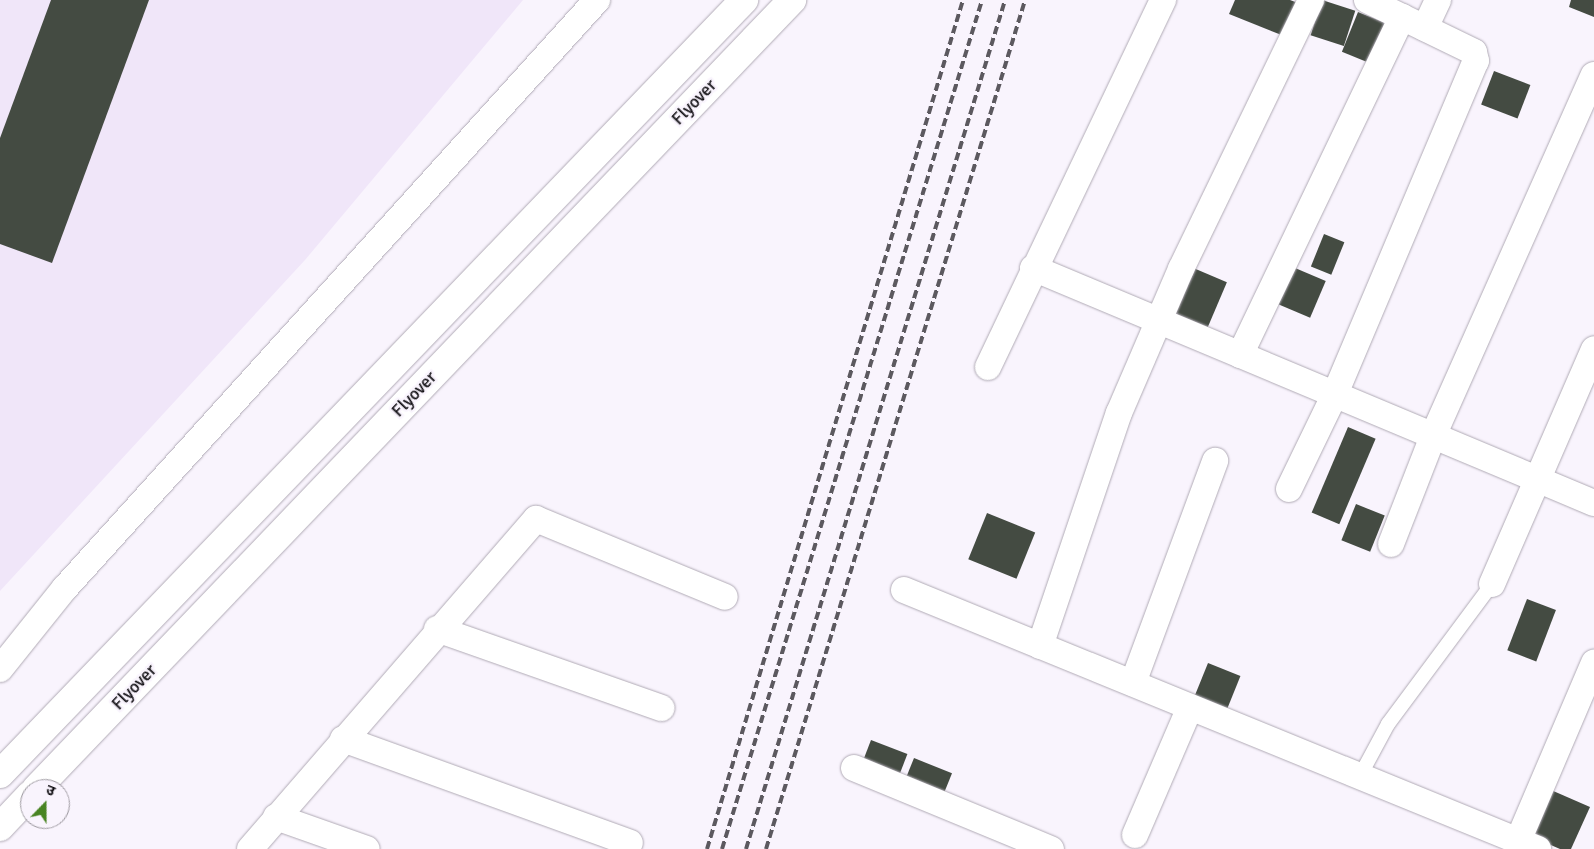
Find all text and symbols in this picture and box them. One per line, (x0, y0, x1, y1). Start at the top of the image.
street label: Flyover (667, 75, 721, 129)
street label: Flyover (387, 367, 441, 421)
street label: Flyover (107, 660, 161, 714)
north arrow (20, 779, 70, 829)
text: उ (43, 781, 57, 800)

